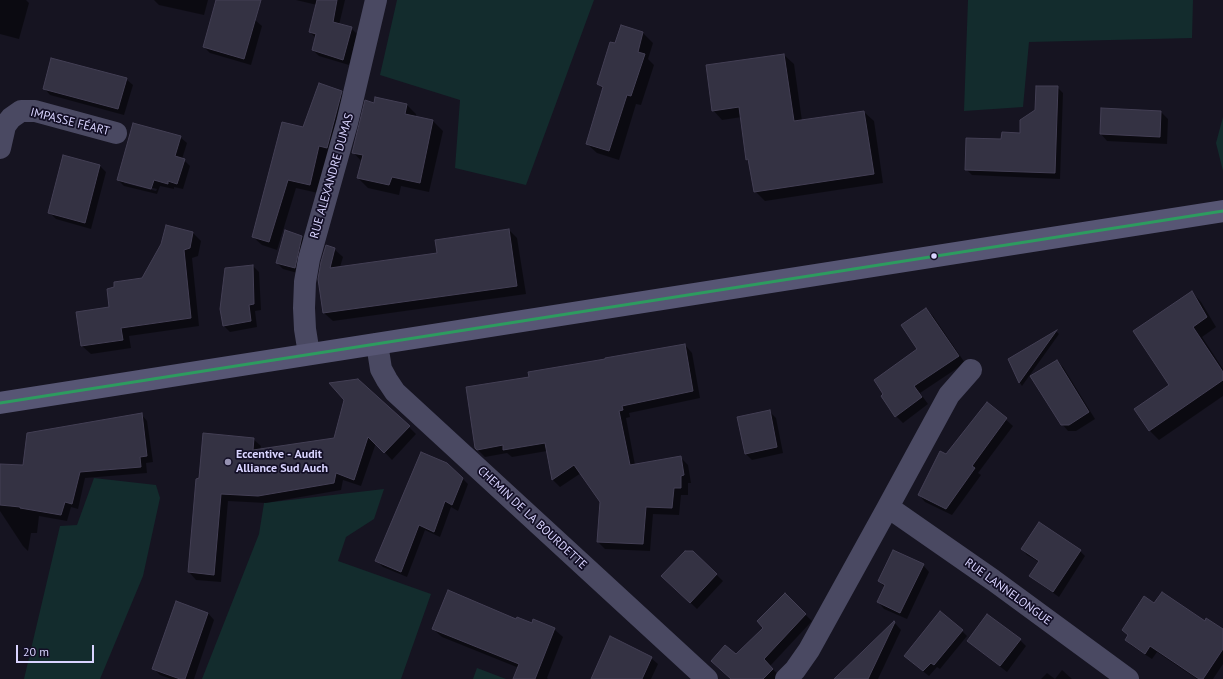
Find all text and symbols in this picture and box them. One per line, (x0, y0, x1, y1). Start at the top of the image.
street label: IMPASSE FÉART (29, 105, 111, 139)
street label: RUE ALEXANDRE DUMAS (307, 112, 357, 240)
unlabelled marker (929, 251, 939, 261)
place label: Eccentive - Audit Alliance Sud Auch (236, 448, 328, 476)
marker: Eccentive - Audit Alliance Sud Auch (223, 457, 233, 467)
street label: CHEMIN DE LA BOURDETTE (474, 464, 590, 572)
street label: RUE LANNELONGUE (962, 556, 1054, 628)
scale bar (18, 637, 96, 663)
text: 20 m (23, 644, 49, 659)

